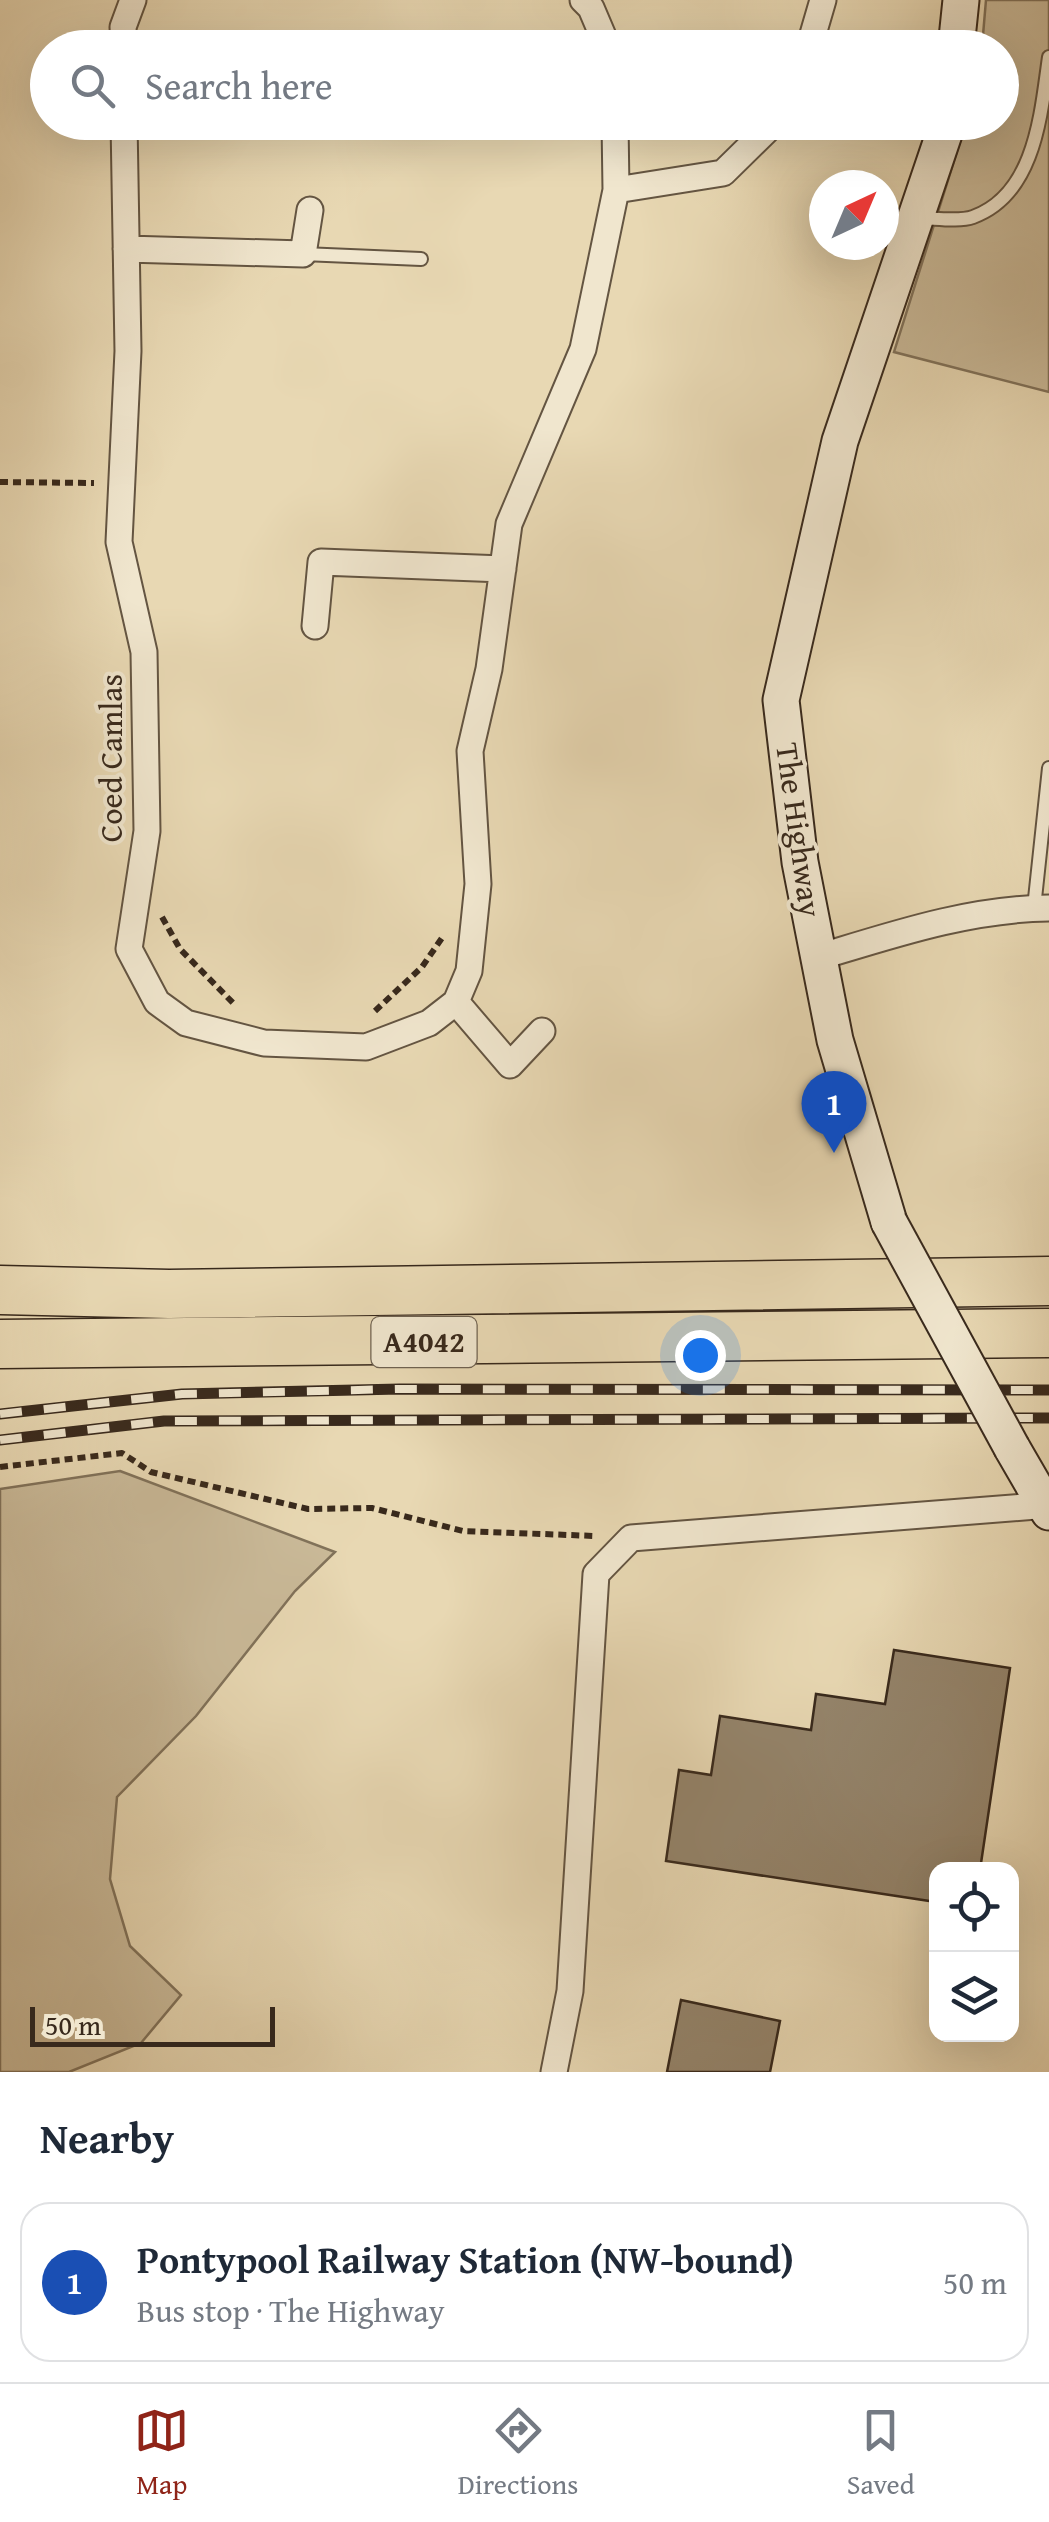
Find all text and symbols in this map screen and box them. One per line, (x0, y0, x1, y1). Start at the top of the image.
search box (30, 30, 1019, 140)
text: Search here (145, 57, 333, 113)
icon: search (65, 58, 120, 113)
north arrow (809, 170, 899, 260)
street label: Coed Camlas (87, 674, 134, 842)
street label: The Highway (764, 740, 835, 920)
pin: 1 (802, 1070, 866, 1153)
road number: A4042 (372, 1317, 476, 1367)
your location (675, 1330, 726, 1381)
map controls (929, 1862, 1019, 2042)
button: locate (929, 1862, 1019, 1952)
button: layers (929, 1952, 1019, 2042)
scale bar (30, 2002, 275, 2046)
text: 50 m (45, 2004, 101, 2045)
text: Nearby (40, 2107, 174, 2168)
text: Pontypool Railway Station (NW-bound) (137, 2231, 794, 2287)
text: 1 (66, 2259, 83, 2306)
text: 50 m (943, 2259, 1007, 2306)
text: Bus stop · The Highway (137, 2287, 445, 2334)
tab: Map (134, 2403, 189, 2504)
tab: Directions (458, 2403, 578, 2504)
tab: Saved (847, 2403, 915, 2504)

